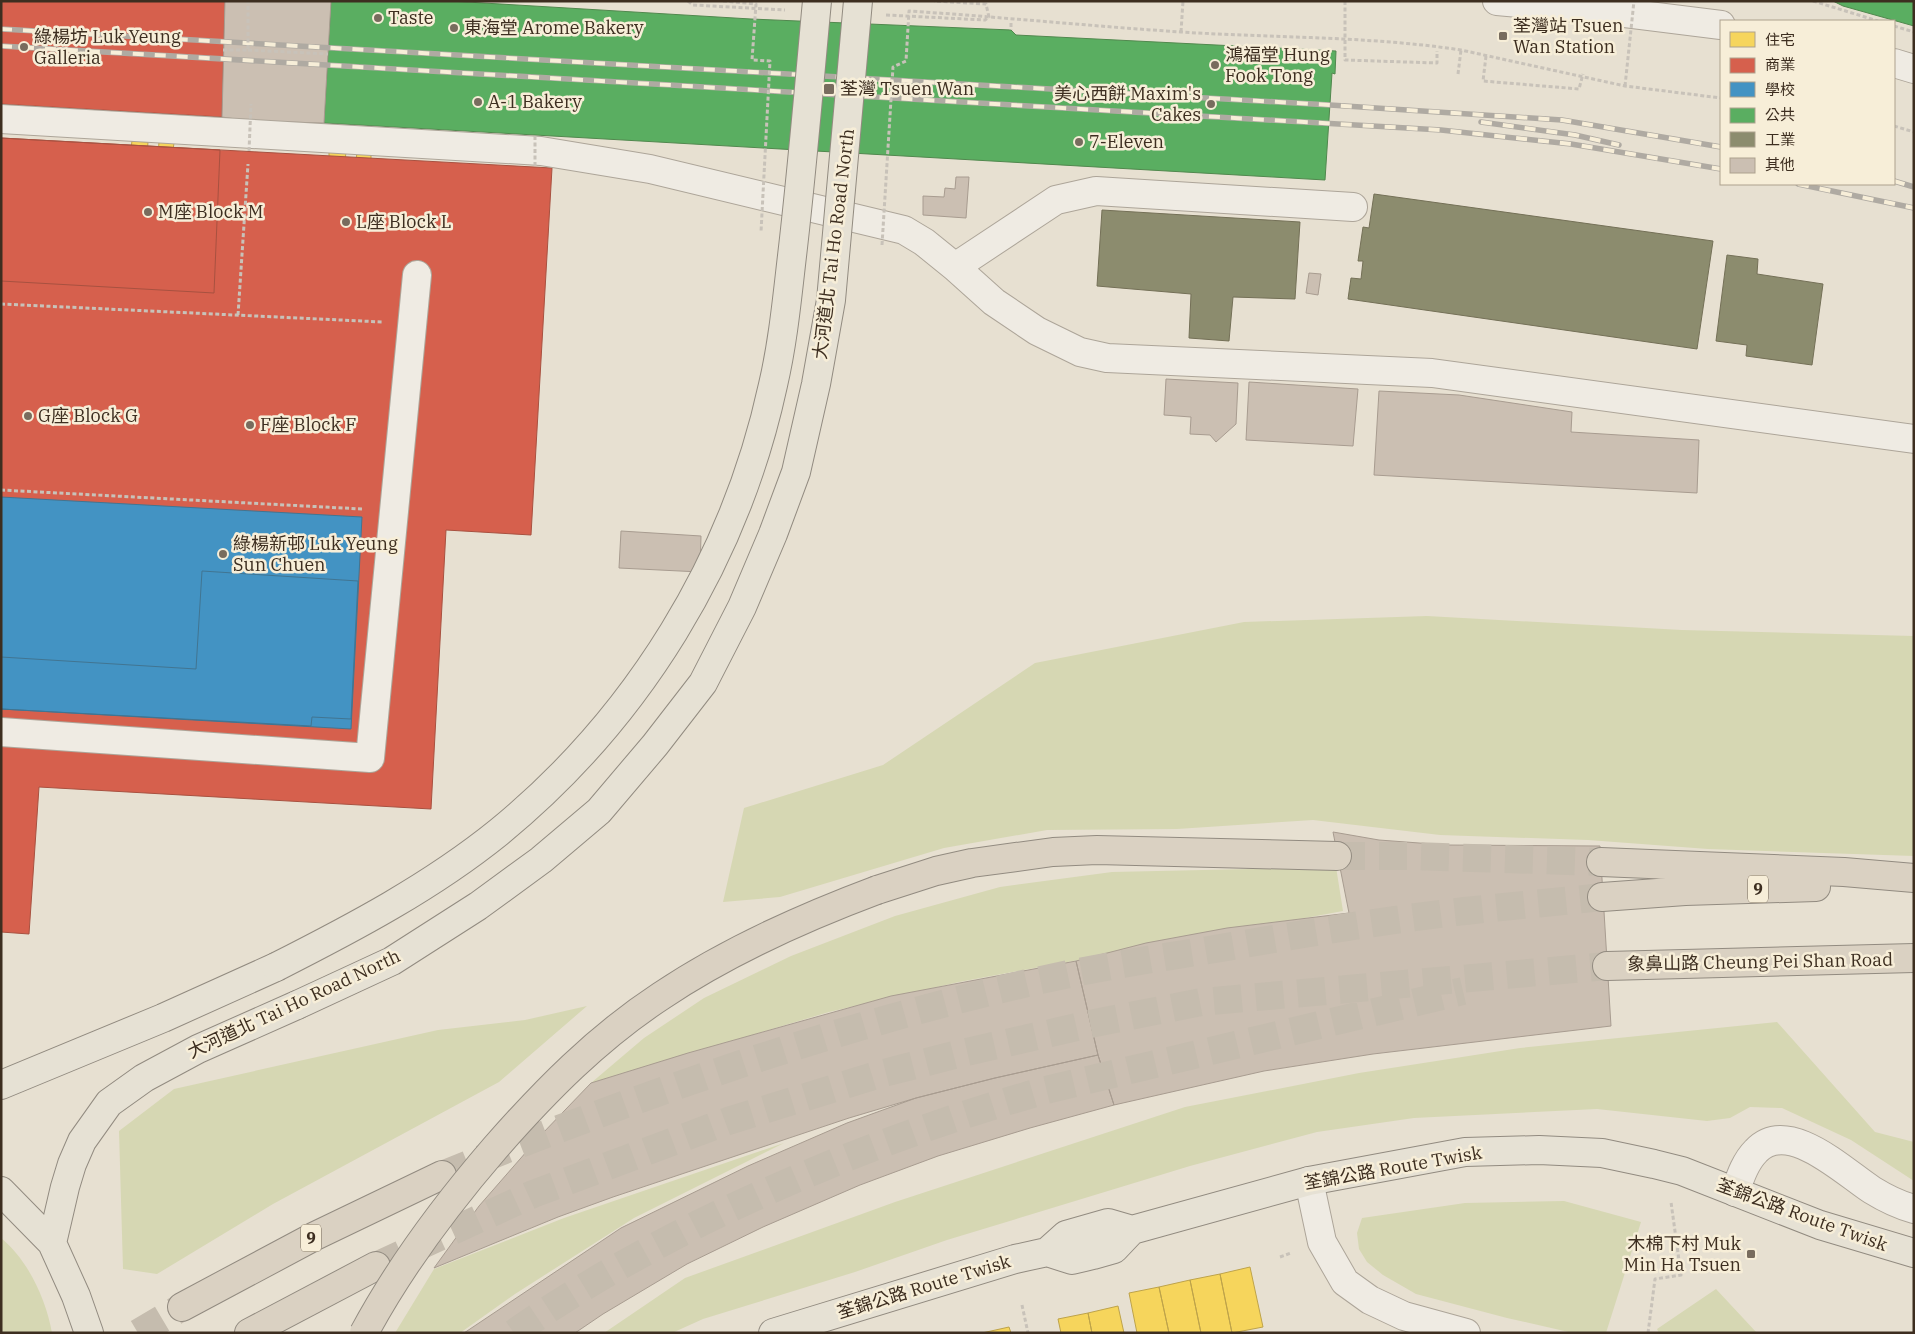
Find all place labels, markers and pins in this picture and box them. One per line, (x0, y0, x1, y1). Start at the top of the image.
place label: Taste (388, 6, 434, 29)
marker: Taste (372, 12, 384, 24)
place label: 荃灣站 Tsuen Wan Station (1513, 14, 1623, 58)
place label: 東海堂 Arome Bakery (464, 16, 644, 39)
marker: 東海堂 Arome Bakery (448, 22, 460, 34)
place label: 綠楊坊 Luk Yeung Galleria (34, 25, 181, 69)
marker: 荃灣站 Tsuen Wan Station (1497, 30, 1509, 42)
marker: 綠楊坊 Luk Yeung Galleria (18, 41, 30, 53)
place label: 鴻福堂 Hung Fook Tong (1225, 43, 1330, 87)
marker: 鴻福堂 Hung Fook Tong (1209, 59, 1221, 71)
place label: 荃灣 Tsuen Wan (840, 77, 974, 100)
marker: 荃灣 Tsuen Wan (822, 82, 836, 96)
place label: 美心西餅 Maxim's Cakes (1054, 82, 1201, 126)
place label: A-1 Bakery (488, 90, 582, 113)
marker: A-1 Bakery (472, 96, 484, 108)
marker: 美心西餅 Maxim's Cakes (1205, 98, 1217, 110)
place label: 7-Eleven (1089, 130, 1164, 153)
marker: 7-Eleven (1073, 136, 1085, 148)
place label: M座 Block M (158, 200, 263, 223)
marker: M座 Block M (142, 206, 154, 218)
place label: L座 Block L (356, 210, 451, 233)
marker: L座 Block L (340, 216, 352, 228)
place label: G座 Block G (38, 404, 138, 427)
marker: G座 Block G (22, 410, 34, 422)
place label: F座 Block F (260, 413, 356, 436)
marker: F座 Block F (244, 419, 256, 431)
place label: 綠楊新邨 Luk Yeung Sun Chuen (233, 532, 398, 576)
marker: 綠楊新邨 Luk Yeung Sun Chuen (217, 548, 229, 560)
place label: 木棉下村 Muk Min Ha Tsuen (1624, 1232, 1741, 1276)
marker: 木棉下村 Muk Min Ha Tsuen (1745, 1248, 1757, 1260)

